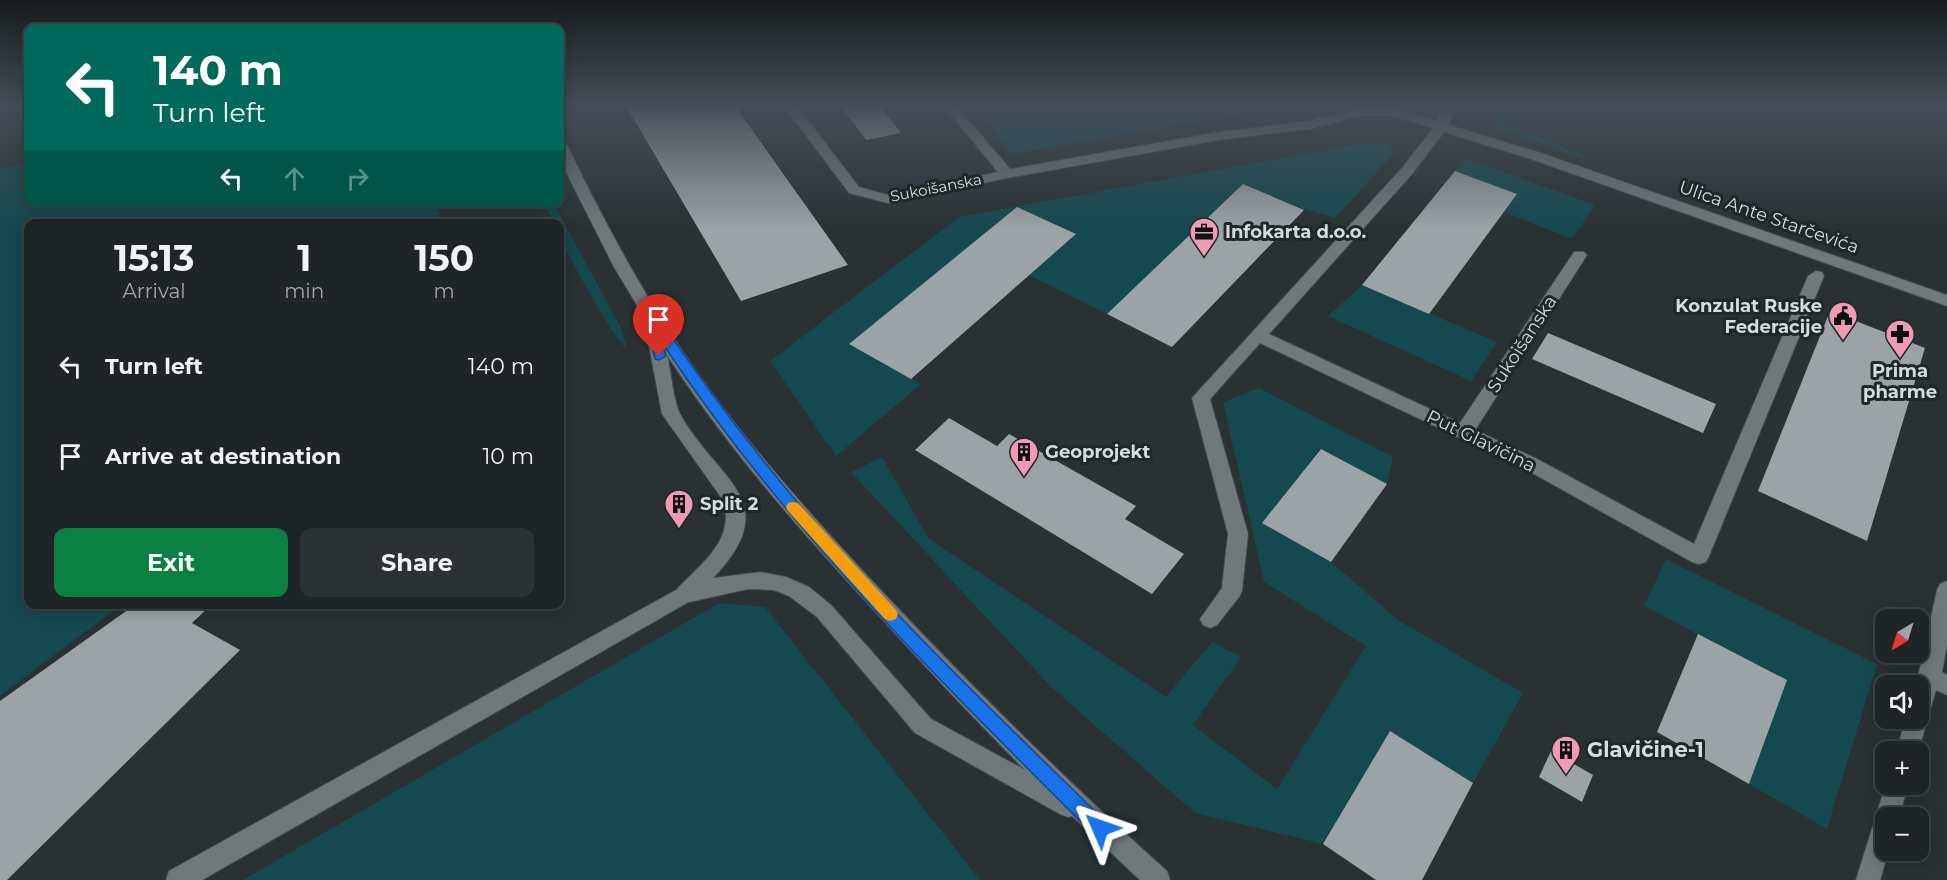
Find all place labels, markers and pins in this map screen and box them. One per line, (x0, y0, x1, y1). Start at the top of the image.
office icon: Infokarta d.o.o. (1188, 216, 1220, 258)
place label: Infokarta d.o.o. (1225, 221, 1366, 243)
pin (633, 294, 684, 356)
place label: Konzulat Ruske Federacije (1675, 295, 1822, 338)
public building icon: Konzulat Ruske Federacije (1827, 300, 1859, 342)
pharmacy icon: Prima pharme (1884, 318, 1916, 360)
place label: Prima pharme (1863, 360, 1937, 403)
building icon: Geoprojekt (1008, 436, 1040, 478)
place label: Geoprojekt (1045, 441, 1150, 463)
building icon: Split 2 (663, 488, 695, 530)
place label: Split 2 (700, 493, 759, 515)
building icon: Glavičine-1 (1550, 734, 1582, 776)
place label: Glavičine-1 (1587, 737, 1704, 762)

